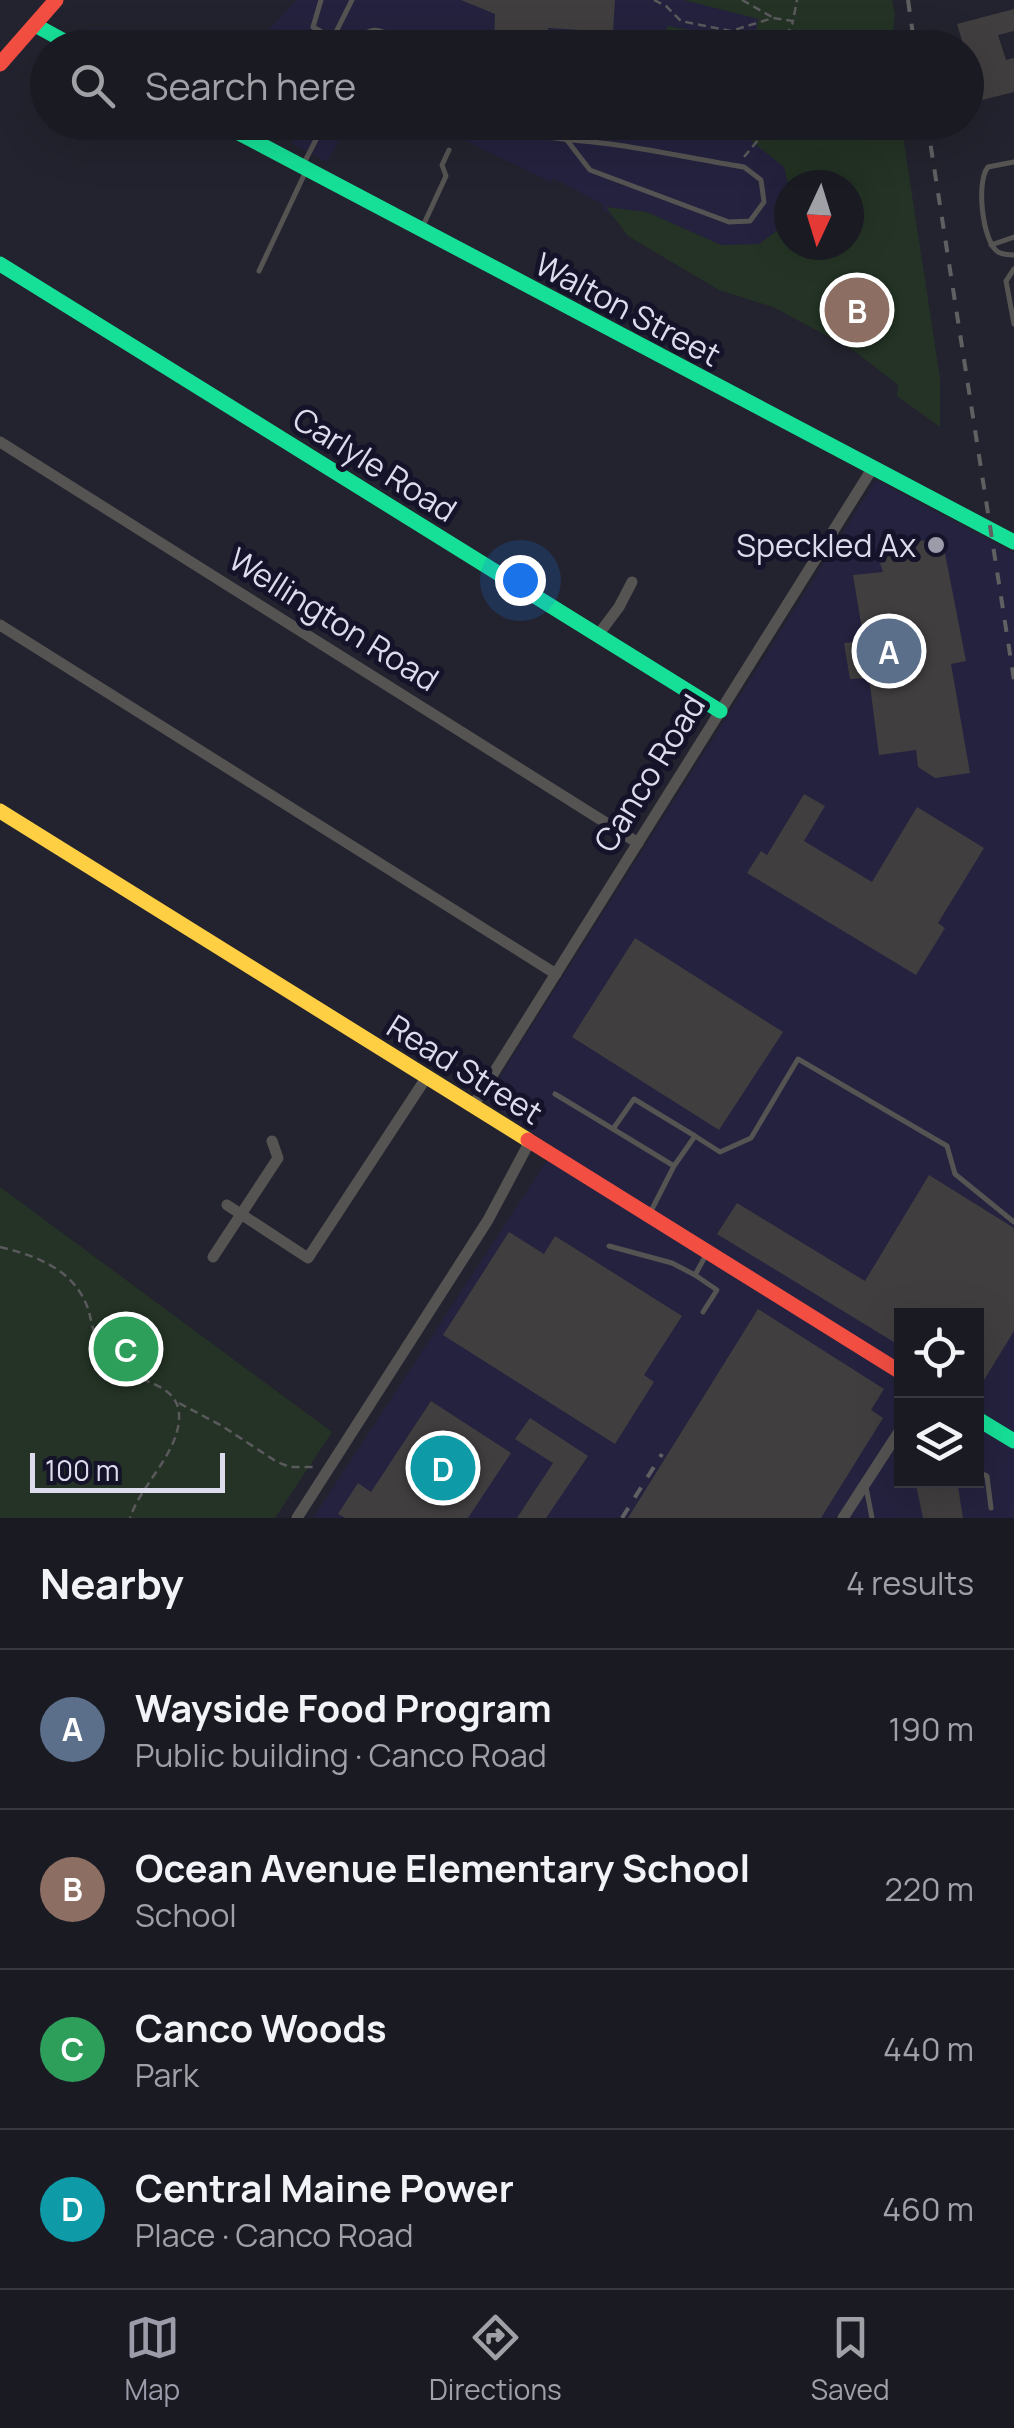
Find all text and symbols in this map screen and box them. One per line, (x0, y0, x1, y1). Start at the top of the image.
search box (30, 30, 984, 140)
icon: search (65, 58, 120, 113)
text: Search here (145, 59, 356, 111)
north arrow (774, 170, 864, 260)
street label: Walton Street (528, 242, 728, 376)
pin: B (824, 272, 890, 348)
street label: Carlyle Road (285, 396, 465, 532)
place label: Speckled Ax (736, 523, 916, 567)
marker: Speckled Ax (925, 534, 947, 556)
street label: Wellington Road (221, 537, 447, 701)
your location (495, 555, 546, 606)
pin: A (856, 614, 922, 688)
street label: Canco Road (583, 686, 715, 860)
street label: Read Street (379, 1004, 551, 1134)
map controls (894, 1308, 984, 1488)
button: locate (894, 1308, 984, 1398)
pin: C (94, 1312, 158, 1386)
button: layers (894, 1398, 984, 1488)
pin: D (410, 1430, 476, 1506)
scale bar (30, 1448, 225, 1492)
text: 100 m (45, 1451, 119, 1489)
text: Nearby (40, 1554, 184, 1612)
text: 4 results (846, 1561, 974, 1605)
text: Wayside Food Program (135, 1681, 552, 1733)
text: A (62, 1707, 83, 1751)
text: 190 m (889, 1707, 974, 1751)
text: Public building · Canco Road (135, 1733, 547, 1777)
text: Ocean Avenue Elementary School (135, 1841, 750, 1893)
text: B (62, 1867, 83, 1911)
text: 220 m (884, 1867, 974, 1911)
text: School (135, 1893, 237, 1937)
text: Canco Woods (135, 2001, 387, 2053)
text: C (61, 2027, 84, 2071)
text: 440 m (883, 2027, 974, 2071)
text: Park (135, 2053, 199, 2097)
text: Central Maine Power (135, 2161, 514, 2213)
text: D (61, 2187, 84, 2231)
text: 460 m (882, 2187, 974, 2231)
text: Place · Canco Road (135, 2213, 414, 2257)
tab: Map (124, 2310, 180, 2408)
tab: Directions (429, 2310, 562, 2408)
tab: Saved (811, 2310, 890, 2408)

